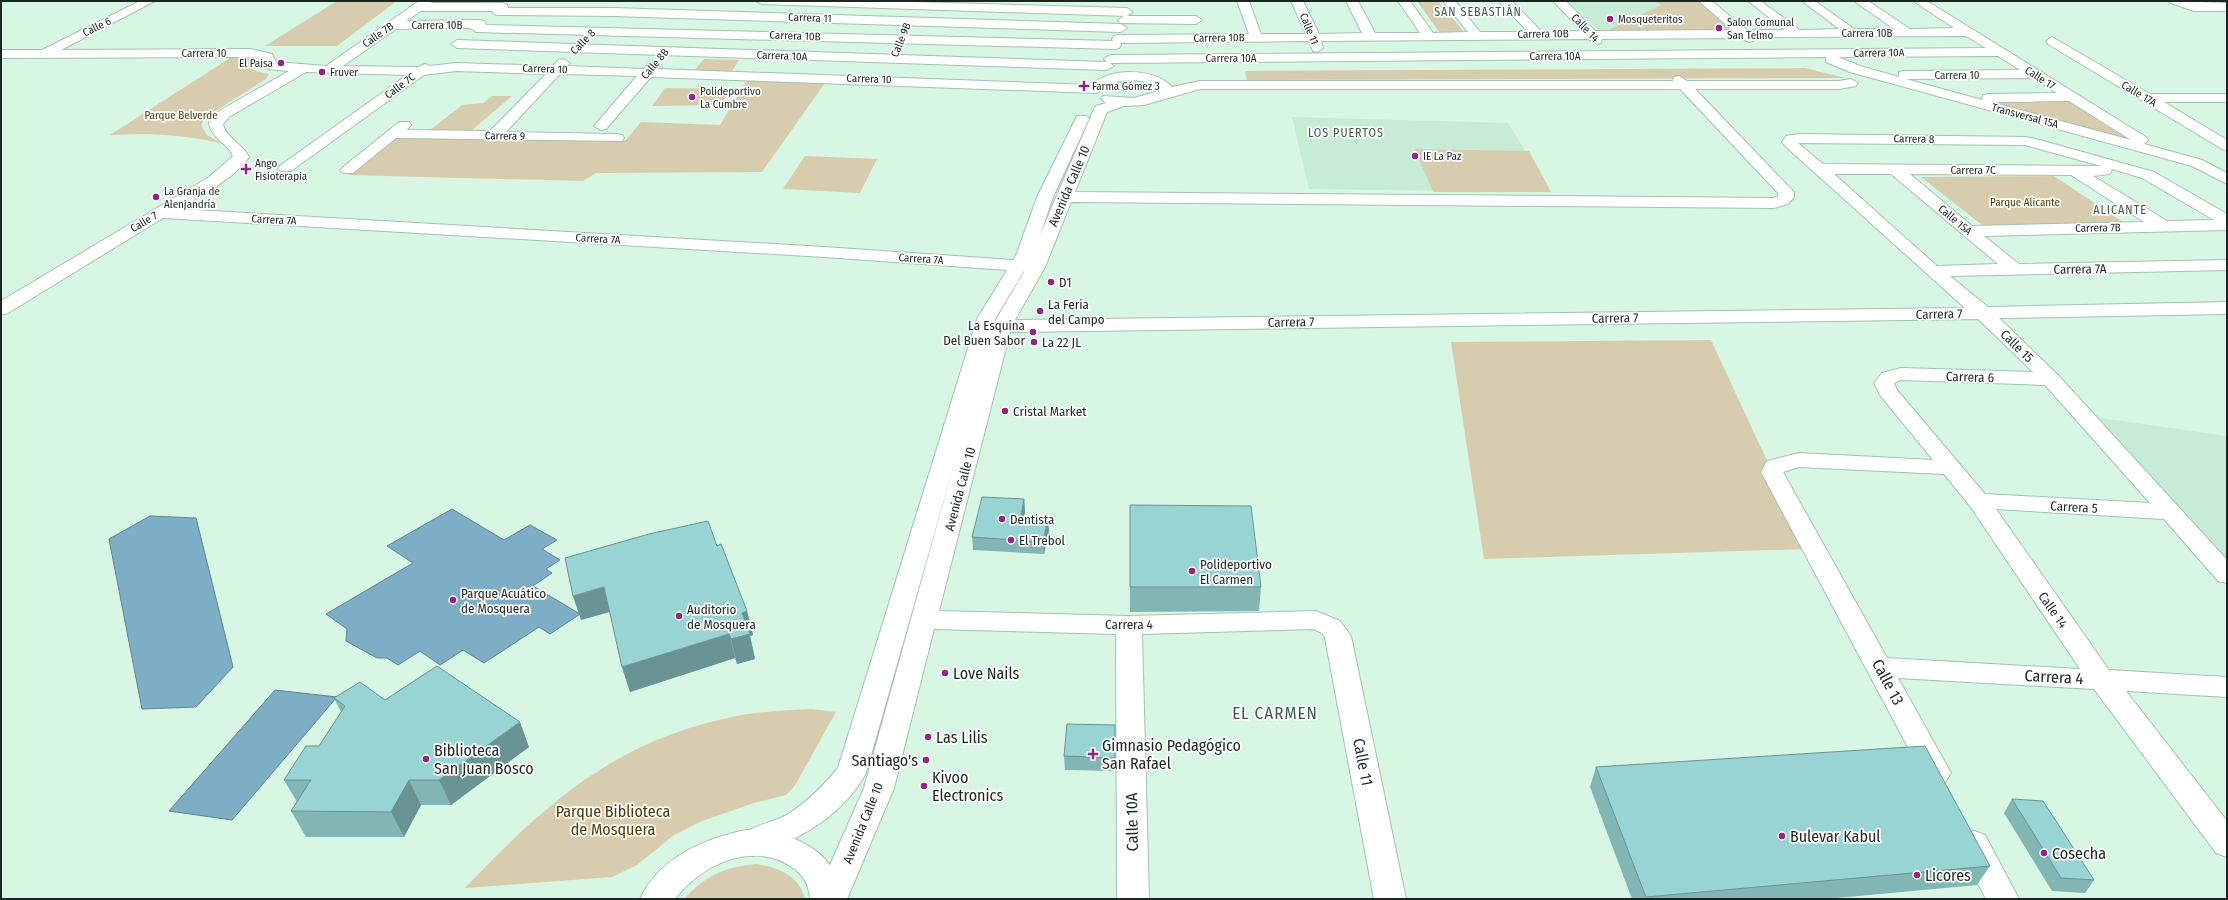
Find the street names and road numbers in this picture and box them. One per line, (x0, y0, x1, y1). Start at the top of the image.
street label: Carrera 11 (788, 11, 832, 25)
street label: Calle 11 (1297, 11, 1321, 47)
street label: Calle 14 (1568, 11, 1602, 45)
street label: Calle 6 (81, 14, 114, 39)
street label: Carrera 10B (411, 19, 463, 32)
street label: Calle 7B (360, 20, 396, 50)
street label: Calle 9B (888, 21, 914, 59)
street label: Calle 8 (568, 26, 598, 57)
street label: Carrera 10B (1517, 27, 1569, 41)
street label: Carrera 10B (1841, 27, 1893, 40)
street label: Carrera 10B (769, 29, 821, 43)
street label: Carrera 10B (1193, 31, 1245, 45)
street label: Calle 8B (638, 46, 672, 82)
street label: Carrera 10A (1853, 46, 1905, 60)
street label: Carrera 10 (181, 47, 227, 60)
street label: Carrera 10A (756, 49, 808, 63)
street label: Carrera 10A (1530, 50, 1581, 63)
street label: Carrera 10A (1206, 52, 1257, 65)
street label: Carrera 10 (522, 62, 568, 76)
street label: Calle 17 (2022, 64, 2058, 93)
street label: Carrera 10 (1934, 69, 1980, 82)
street label: Calle 7C (382, 70, 418, 102)
street label: Carrera 10 (846, 72, 892, 86)
street label: Calle 17A (2119, 78, 2159, 110)
street label: Transversal 15A (1990, 101, 2060, 131)
street label: Carrera 9 (485, 129, 525, 143)
street label: Carrera 8 (1894, 132, 1935, 146)
street label: Avenida Calle 10 (1045, 143, 1093, 229)
street label: Carrera 7C (1950, 164, 1996, 177)
street label: Calle 15A (1936, 202, 1975, 238)
street label: Calle 7 (128, 209, 160, 235)
street label: Carrera 7A (251, 212, 297, 228)
street label: Carrera 7B (2075, 221, 2121, 235)
street label: Carrera 7A (575, 231, 621, 247)
street label: Carrera 7A (898, 251, 944, 267)
street label: Carrera 7A (2053, 261, 2107, 277)
street label: Carrera 7 (1915, 306, 1963, 322)
street label: Carrera 7 (1591, 310, 1639, 326)
street label: Carrera 7 (1267, 314, 1315, 330)
street label: Calle 15 (1997, 327, 2037, 365)
street label: Carrera 6 (1946, 369, 1994, 385)
street label: Avenida Calle 10 (942, 445, 978, 533)
street label: Carrera 5 (2050, 498, 2098, 516)
street label: Calle 14 (2035, 589, 2071, 631)
street label: Carrera 4 (1105, 617, 1153, 632)
street label: Calle 13 (1868, 656, 1908, 708)
street label: Carrera 4 (2024, 666, 2084, 688)
street label: Calle 11 (1349, 737, 1377, 787)
street label: Avenida Calle 10 (840, 780, 886, 866)
street label: Calle 10A (1122, 792, 1142, 852)

